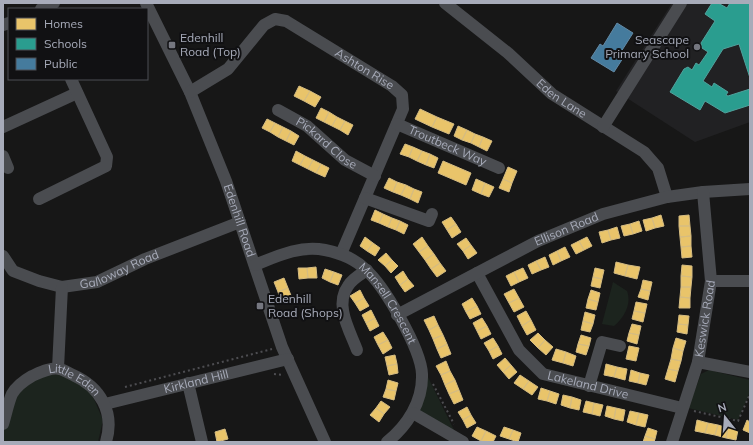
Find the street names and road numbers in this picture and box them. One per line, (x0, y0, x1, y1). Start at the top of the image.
street label: Ashton Rise (332, 45, 397, 92)
street label: Eden Lane (534, 75, 590, 121)
street label: Pickard Close (293, 113, 360, 172)
street label: Troutbeck Way (406, 122, 490, 169)
street label: Edenhill Road (221, 182, 259, 259)
street label: Ellison Road (532, 209, 601, 249)
street label: Galloway Road (79, 246, 161, 291)
street label: Mansell Crescent (356, 259, 420, 346)
street label: Keswick Road (691, 279, 718, 358)
street label: Little Eden (47, 360, 104, 399)
street label: Kirkland Hill (162, 366, 230, 396)
street label: Lakeland Drive (546, 367, 630, 402)

